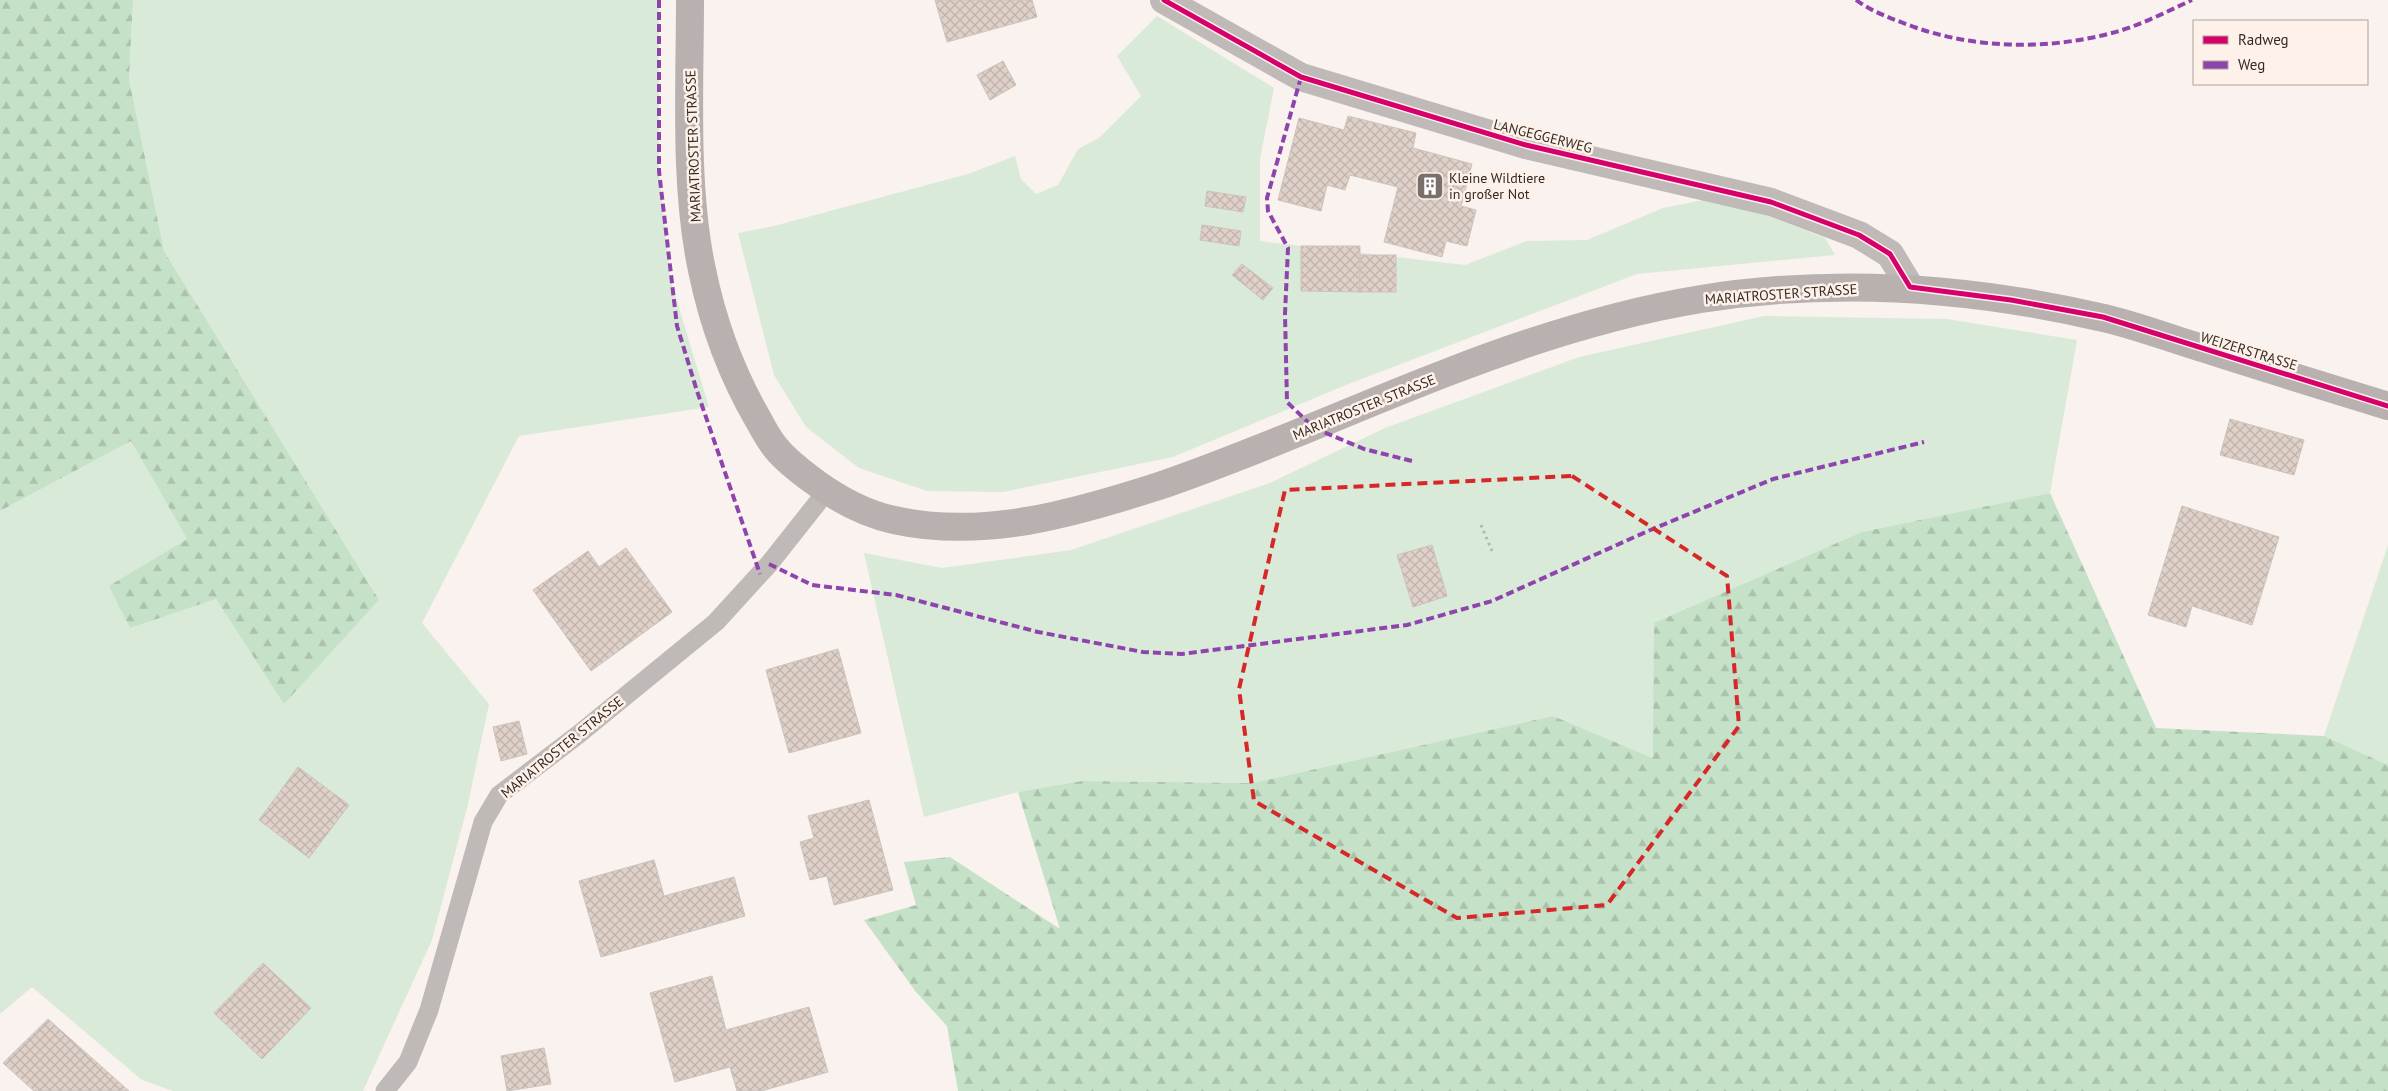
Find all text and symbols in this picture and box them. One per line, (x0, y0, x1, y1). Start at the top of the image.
legend (2193, 20, 2368, 85)
text: Radweg (2238, 30, 2289, 49)
text: Weg (2238, 55, 2265, 74)
street label: MARIATROSTER STRASSE (681, 69, 705, 223)
street label: LANGEGGERWEG (1492, 115, 1594, 157)
place label: Kleine Wildtiere in großer Not (1449, 169, 1545, 203)
building icon: Kleine Wildtiere in großer Not (1415, 171, 1445, 201)
street label: MARIATROSTER STRASSE (1704, 280, 1858, 308)
street label: WEIZERSTRASSE (2198, 328, 2300, 374)
street label: MARIATROSTER STRASSE (1290, 370, 1438, 444)
street label: MARIATROSTER STRASSE (497, 692, 627, 802)

